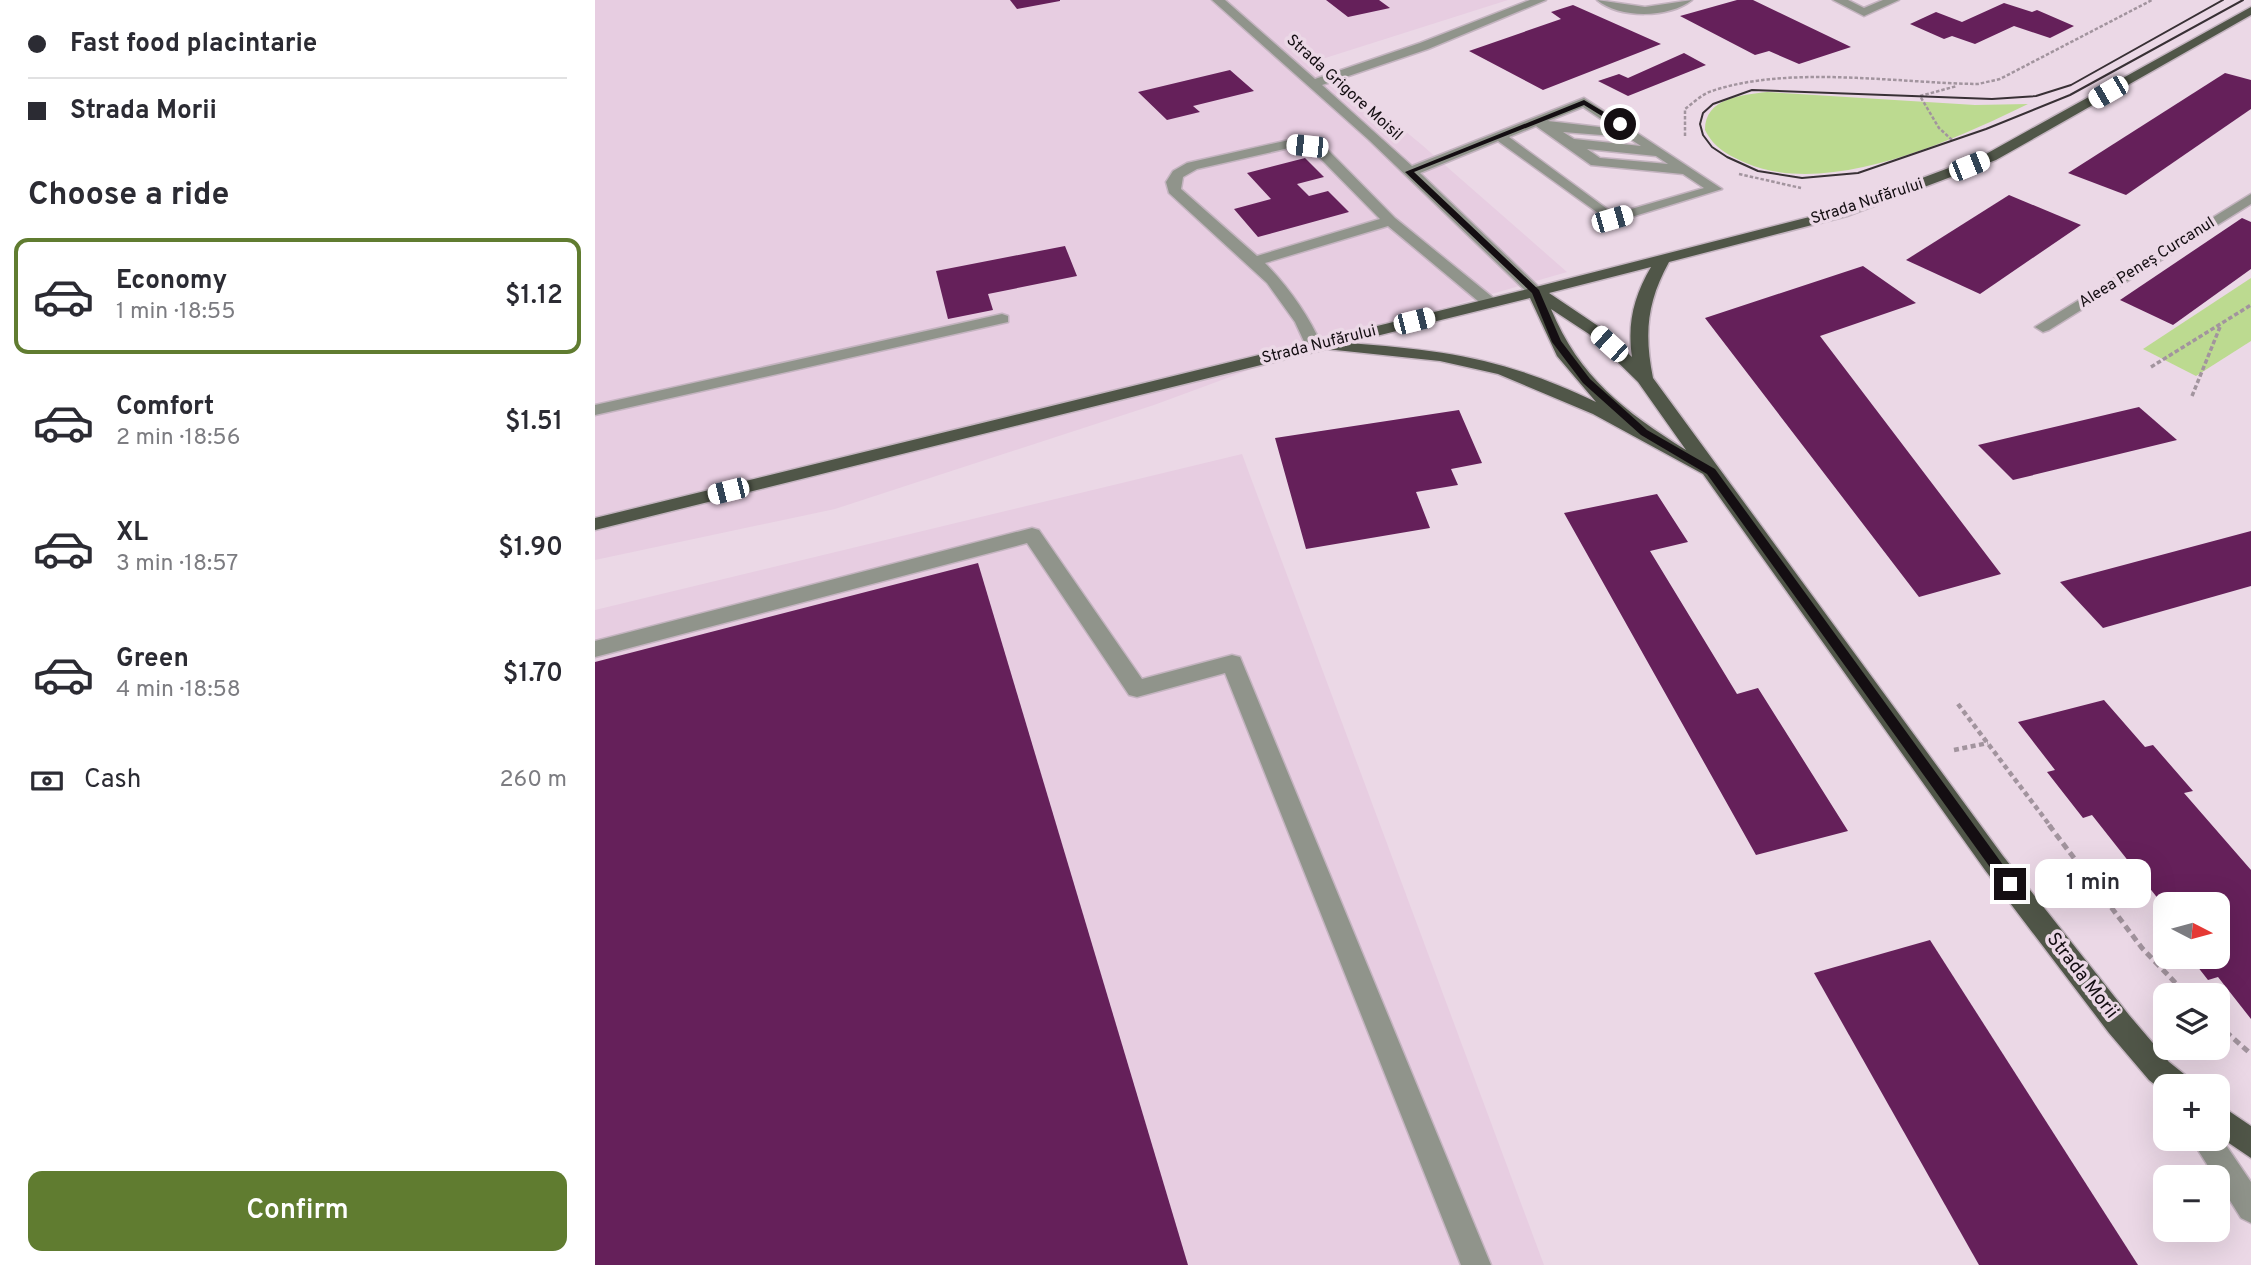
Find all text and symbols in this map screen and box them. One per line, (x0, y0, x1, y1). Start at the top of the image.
text: Fast food placintarie (70, 28, 317, 61)
street label: Strada Grigore Moisil (1282, 31, 1406, 145)
car (2085, 72, 2132, 112)
text: Strada Morii (70, 95, 217, 128)
route start (1604, 108, 1636, 140)
car (1286, 133, 1329, 159)
car (1946, 148, 1993, 184)
street label: Strada Nufărului (1808, 174, 1926, 230)
text: Choose a ride (28, 176, 229, 216)
car (1589, 203, 1636, 235)
street label: Aleea Peneș Curcanul (2075, 213, 2219, 313)
icon: car (32, 265, 95, 328)
text: Economy (116, 265, 227, 298)
text: $1.12 (505, 280, 563, 313)
text: 1 min · 18:55 (116, 298, 235, 327)
car (1392, 306, 1437, 336)
street label: Strada Nufărului (1260, 321, 1378, 369)
car (1587, 322, 1632, 366)
icon: car (32, 391, 95, 454)
text: Comfort (116, 391, 214, 424)
text: $1.51 (505, 406, 563, 439)
text: 2 min · 18:56 (116, 424, 240, 453)
car (706, 476, 751, 506)
icon: car (32, 517, 95, 580)
text: XL (116, 517, 148, 550)
text: $1.90 (498, 532, 563, 565)
text: 3 min · 18:57 (116, 550, 238, 579)
icon: car (32, 643, 95, 706)
text: Green (116, 643, 189, 676)
text: $1.70 (503, 658, 563, 691)
text: 4 min · 18:58 (116, 676, 241, 705)
icon: cash (28, 762, 66, 800)
text: Cash (84, 764, 141, 797)
text: 260 m (500, 766, 567, 795)
callout: 1 min (2035, 860, 2150, 908)
route end (1994, 868, 2026, 900)
text: 1 min (2066, 869, 2120, 898)
north arrow (2153, 892, 2229, 970)
map controls (2153, 892, 2230, 1242)
street label: Strada Morii (2041, 928, 2123, 1024)
button: layers (2153, 983, 2230, 1060)
button: + (2153, 1074, 2230, 1151)
button: − (2153, 1165, 2230, 1242)
button: Confirm (28, 1171, 567, 1251)

